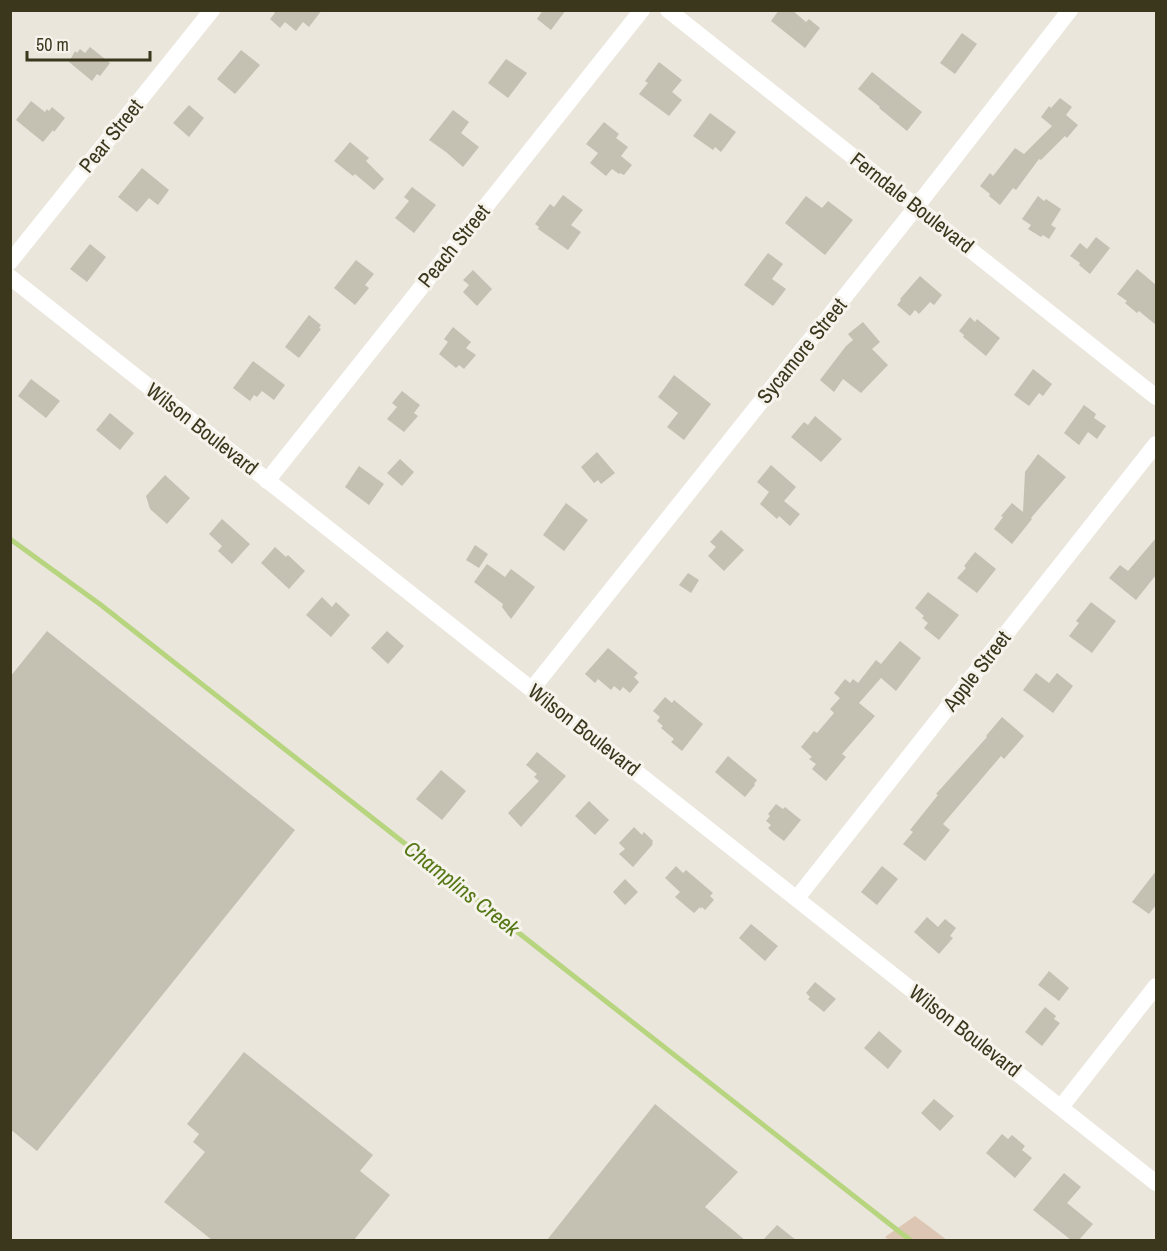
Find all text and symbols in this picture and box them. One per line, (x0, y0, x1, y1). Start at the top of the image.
scale bar (27, 24, 150, 62)
text: 50 m (36, 32, 69, 57)
street label: Pear Street (72, 93, 149, 179)
street label: Ferndale Boulevard (845, 145, 980, 260)
street label: Peach Street (411, 198, 496, 293)
street label: Sycamore Street (750, 292, 853, 410)
street label: Wilson Boulevard (140, 376, 264, 482)
street label: Apple Street (935, 624, 1017, 718)
street label: Wilson Boulevard (522, 677, 646, 783)
water label: Champlins Creek (398, 833, 527, 943)
street label: Wilson Boulevard (903, 978, 1027, 1084)

